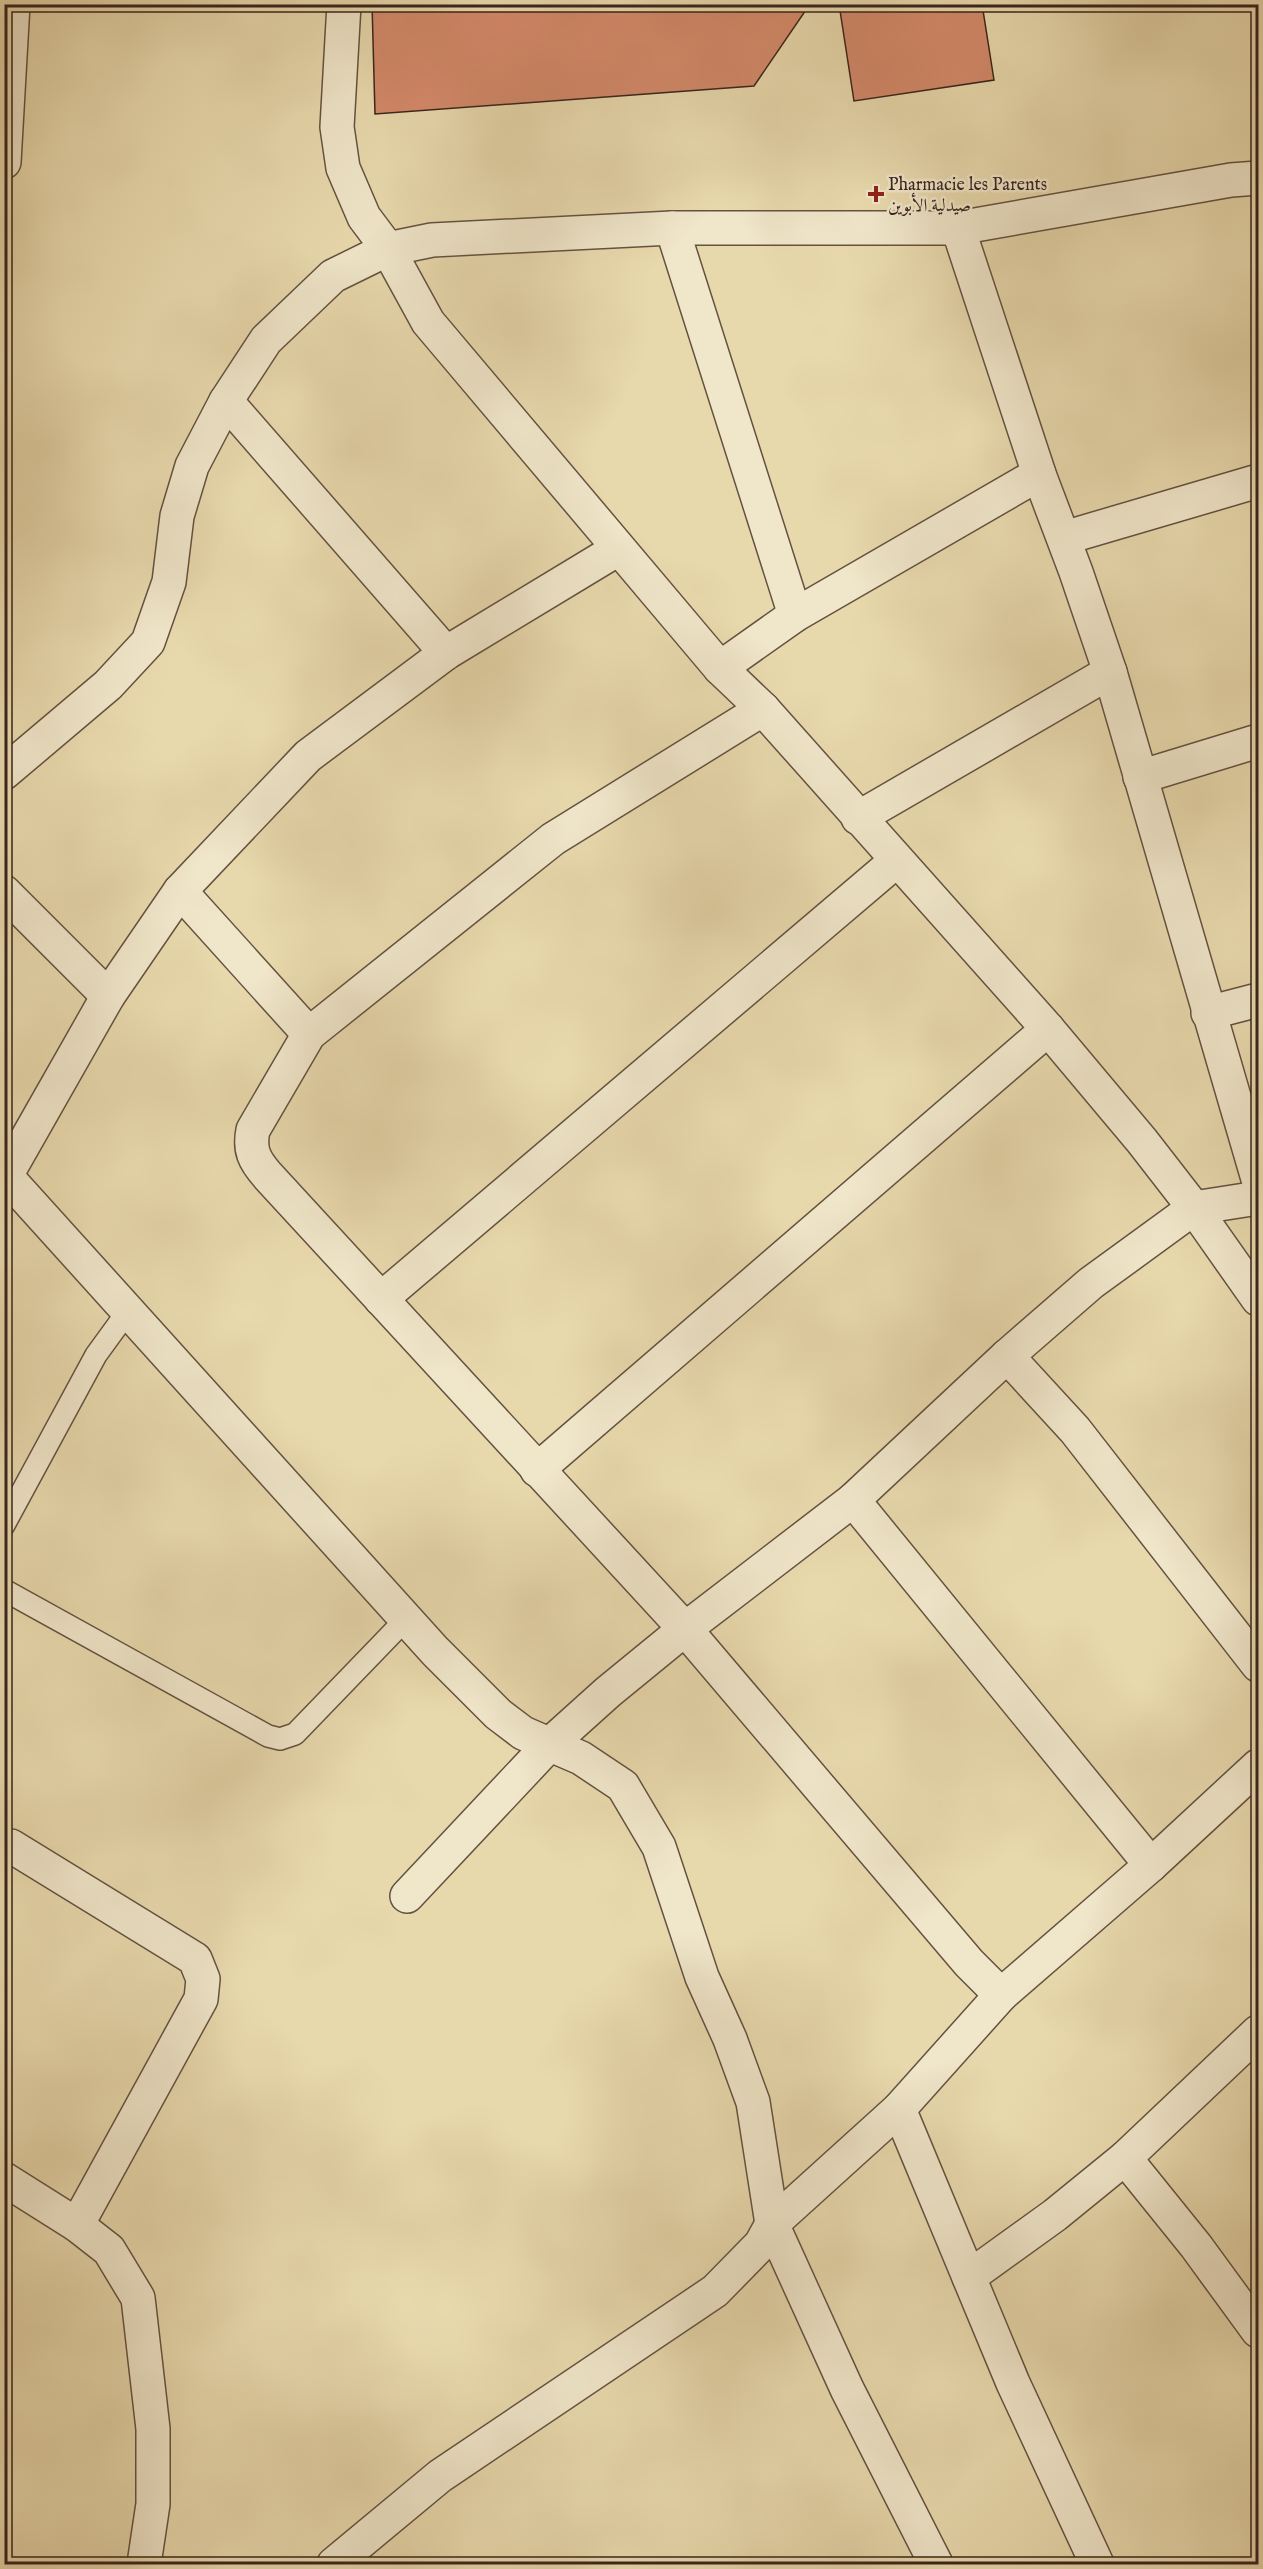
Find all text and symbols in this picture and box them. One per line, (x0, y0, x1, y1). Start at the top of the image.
place label: Pharmacie les Parents صيدلية الأبوين (888, 174, 1047, 218)
marker: Pharmacie les Parents صيدلية الأبوين (869, 187, 883, 201)

